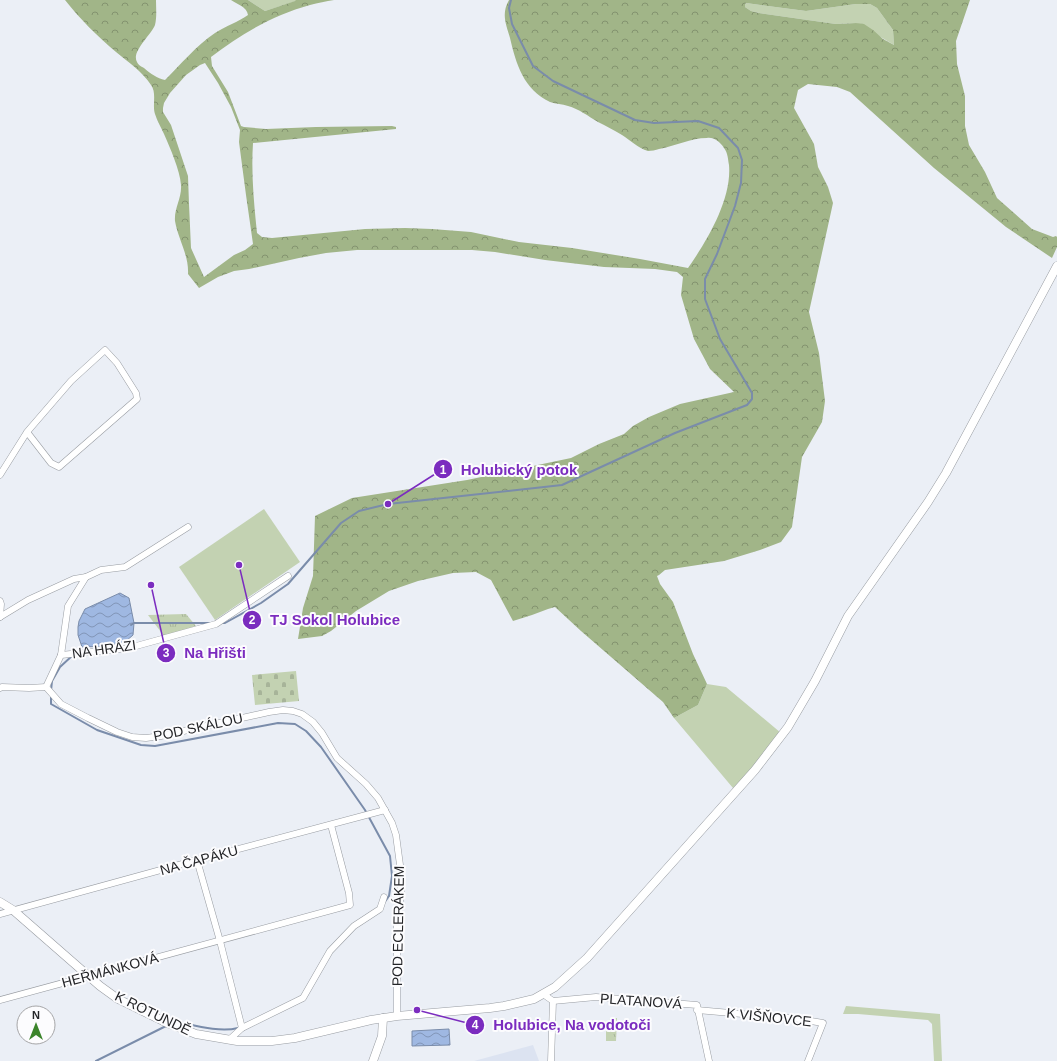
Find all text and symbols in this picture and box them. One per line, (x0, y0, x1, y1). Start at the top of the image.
callout: Holubický potok (433, 456, 585, 483)
text: Holubický potok (461, 461, 578, 478)
text: 1 (440, 463, 447, 477)
callout: TJ Sokol Holubice (242, 607, 408, 634)
text: TJ Sokol Holubice (270, 611, 400, 628)
text: 2 (249, 613, 256, 627)
street label: NA HRÁZI (71, 637, 137, 661)
callout: Na Hřišti (156, 640, 254, 667)
text: Na Hřišti (184, 644, 246, 661)
text: 3 (163, 646, 170, 660)
street label: POD SKÁLOU (152, 710, 244, 744)
street label: NA ČAPÁKU (158, 842, 240, 878)
street label: POD ECLERÁKEM (389, 866, 407, 986)
street label: HEŘMÁNKOVÁ (60, 949, 161, 991)
street label: K ROTUNDĚ (112, 988, 194, 1038)
street label: PLATANOVÁ (600, 990, 683, 1012)
north arrow (16, 1005, 56, 1045)
street label: K VIŠŇOVCE (726, 1005, 812, 1029)
text: N (32, 1009, 40, 1021)
callout: Holubice, Na vodotoči (465, 1011, 659, 1038)
text: Holubice, Na vodotoči (493, 1016, 651, 1033)
text: 4 (472, 1018, 479, 1032)

